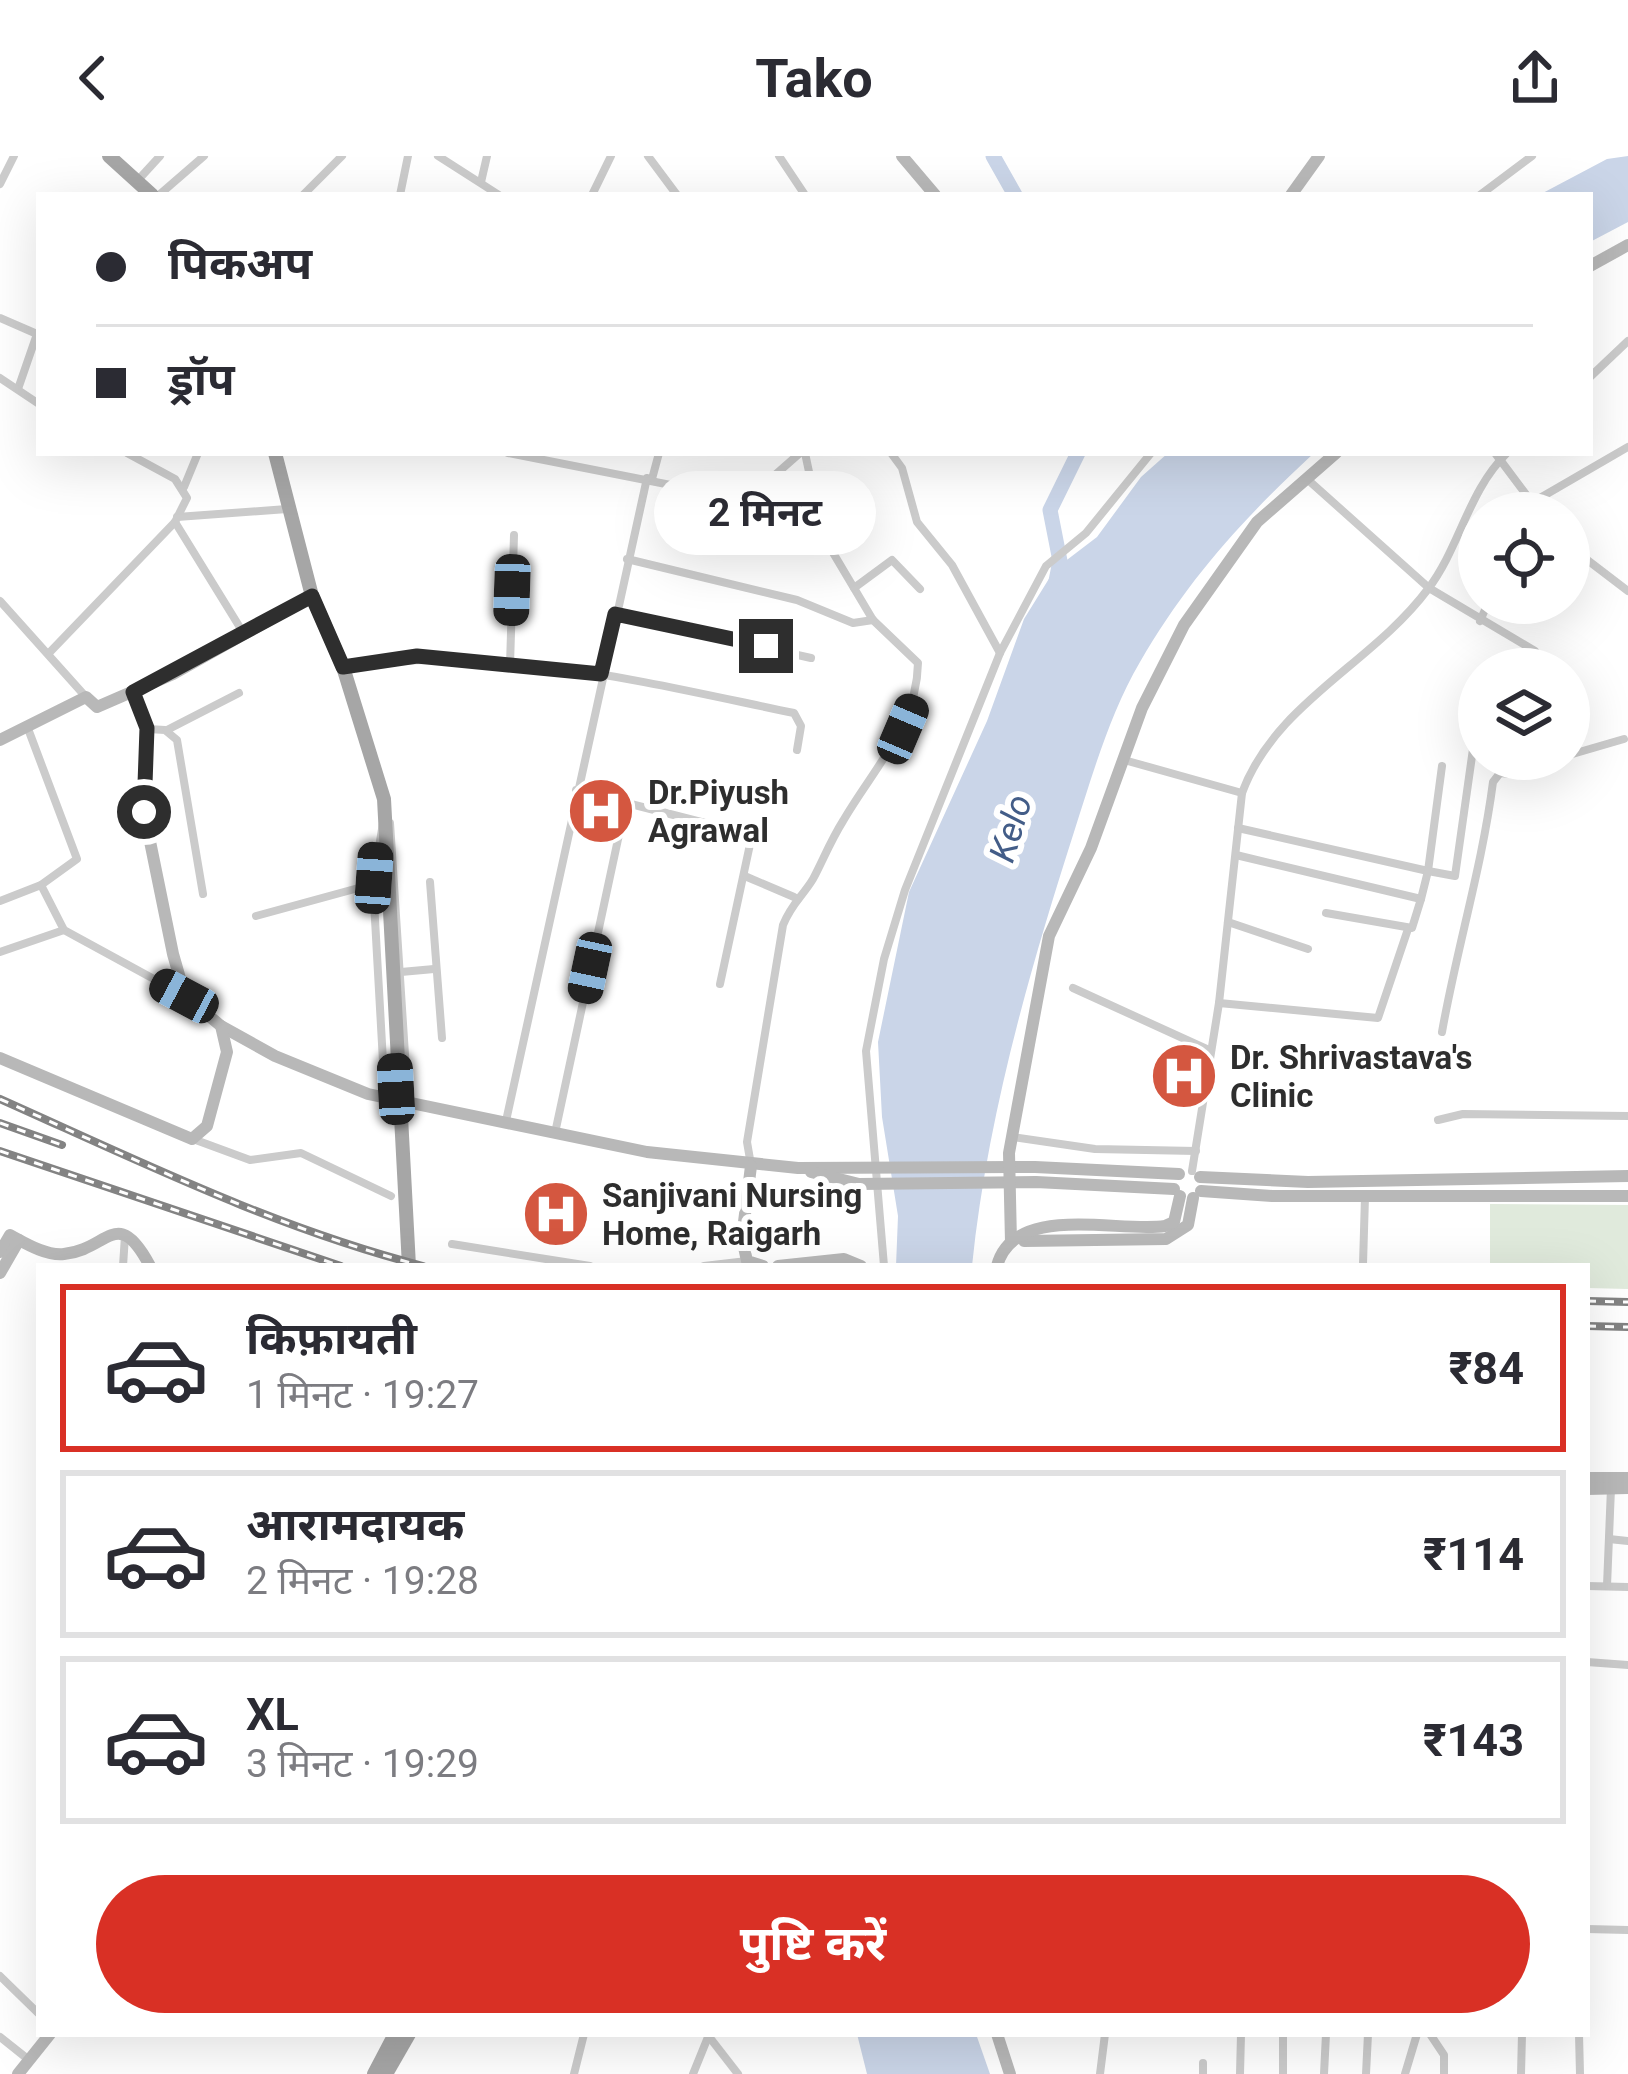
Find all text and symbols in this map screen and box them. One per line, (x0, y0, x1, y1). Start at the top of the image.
icon: back (60, 45, 126, 111)
icon: share (1502, 45, 1568, 111)
text: Tako (755, 47, 873, 110)
text: पिकअप (168, 237, 312, 290)
text: ड्रॉप (168, 353, 235, 406)
callout: 2 मिनट (655, 472, 877, 556)
text: 2 मिनट (708, 490, 822, 536)
map controls (1458, 492, 1590, 780)
button: locate (1458, 492, 1590, 624)
car (493, 553, 531, 627)
route end (739, 619, 793, 673)
button: layers (1458, 648, 1590, 780)
car (872, 689, 934, 769)
place label: Dr.Piyush Agrawal (648, 773, 789, 850)
hospital icon: Dr.Piyush Agrawal (566, 776, 636, 846)
route start (117, 785, 171, 839)
water label: Kelo (981, 789, 1041, 867)
car (354, 841, 394, 915)
car (565, 929, 615, 1007)
car (144, 963, 224, 1029)
place label: Dr. Shrivastava's Clinic (1230, 1038, 1473, 1115)
hospital icon: Dr. Shrivastava's Clinic (1149, 1041, 1219, 1111)
car (376, 1052, 416, 1126)
place label: Sanjivani Nursing Home, Raigarh (602, 1176, 862, 1253)
hospital icon: Sanjivani Nursing Home, Raigarh (521, 1179, 591, 1249)
text: किफ़ायती (246, 1312, 417, 1365)
icon: car (102, 1314, 210, 1422)
text: ₹84 (1449, 1342, 1524, 1395)
text: 1 मिनट · 19:27 (246, 1372, 479, 1418)
text: आरामदायक (246, 1498, 464, 1551)
icon: car (102, 1500, 210, 1608)
text: ₹114 (1423, 1528, 1524, 1581)
text: 2 मिनट · 19:28 (246, 1558, 479, 1604)
icon: car (102, 1686, 210, 1794)
text: XL (246, 1688, 299, 1741)
text: ₹143 (1423, 1714, 1524, 1767)
text: 3 मिनट · 19:29 (246, 1741, 479, 1787)
button: पुष्टि करें (96, 1875, 1530, 2013)

